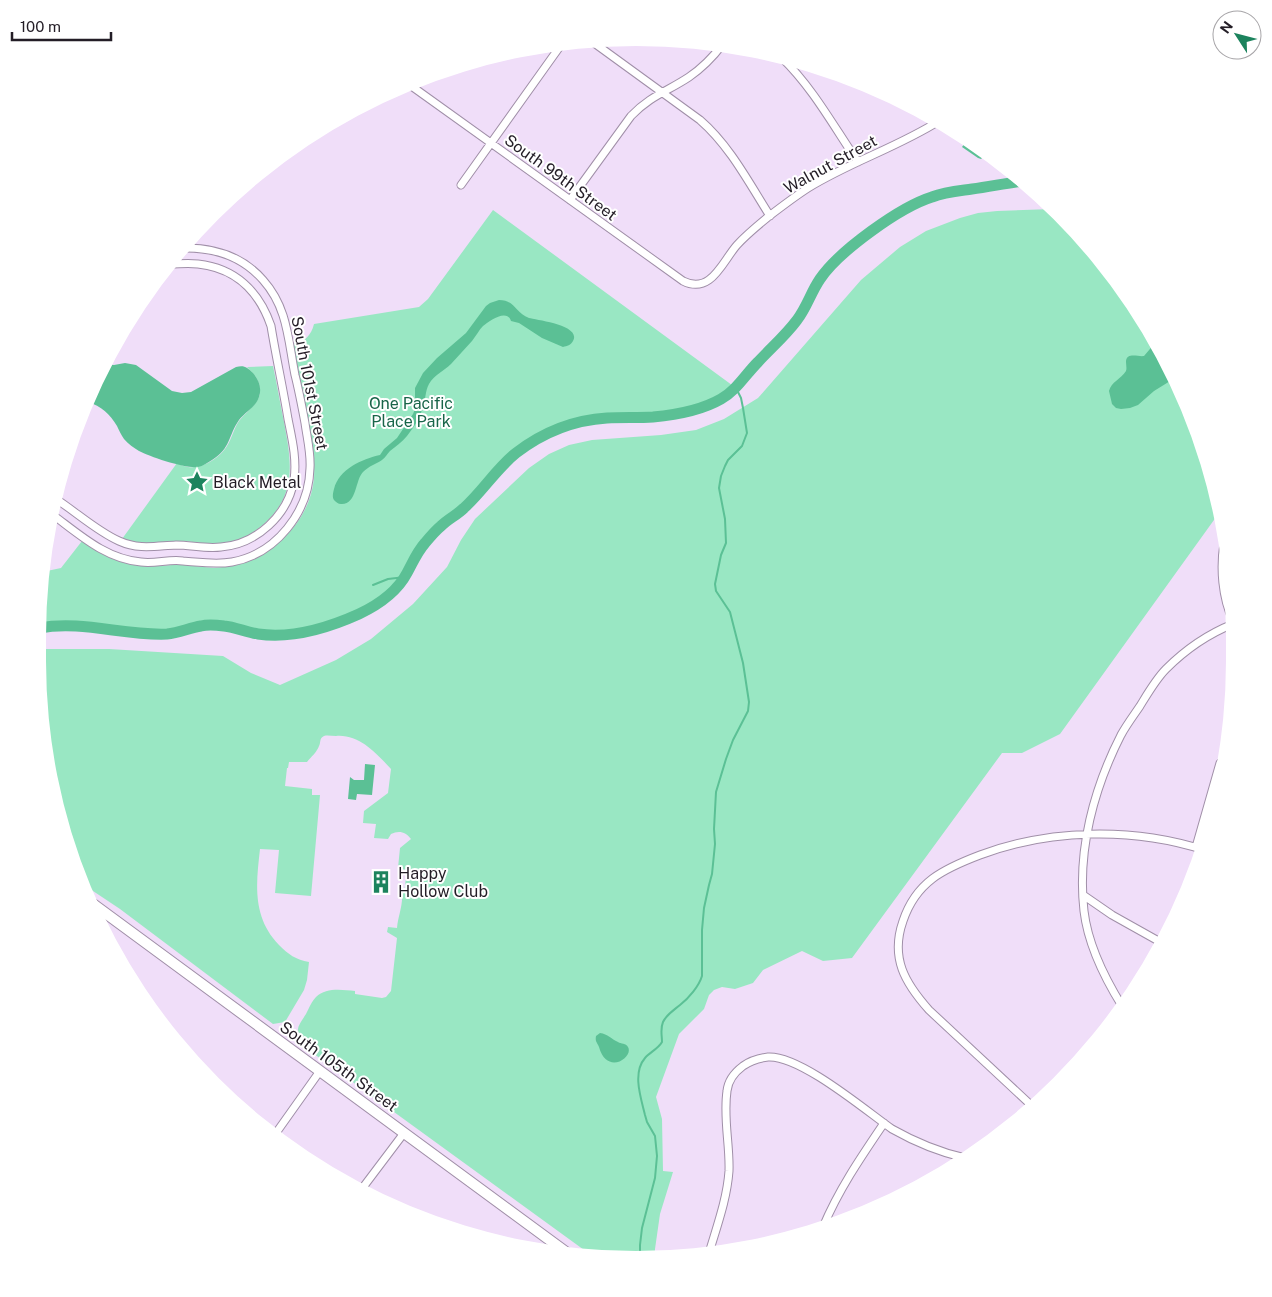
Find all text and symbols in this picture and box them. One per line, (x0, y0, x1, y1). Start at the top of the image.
scale bar (12, 10, 111, 42)
north arrow (1212, 10, 1262, 60)
text: 100 m (20, 18, 61, 35)
text: N (1217, 18, 1236, 36)
street label: South 99th Street (501, 130, 621, 225)
street label: Walnut Street (780, 131, 880, 198)
street label: South 101st Street (287, 315, 332, 452)
park label: One Pacific Place Park (369, 394, 453, 431)
place icon: Black Metal (184, 469, 210, 495)
place label: Black Metal (213, 473, 302, 492)
place label: Happy Hollow Club (398, 864, 488, 901)
building icon: Happy Hollow Club (368, 869, 394, 895)
street label: South 105th Street (276, 1017, 401, 1116)

